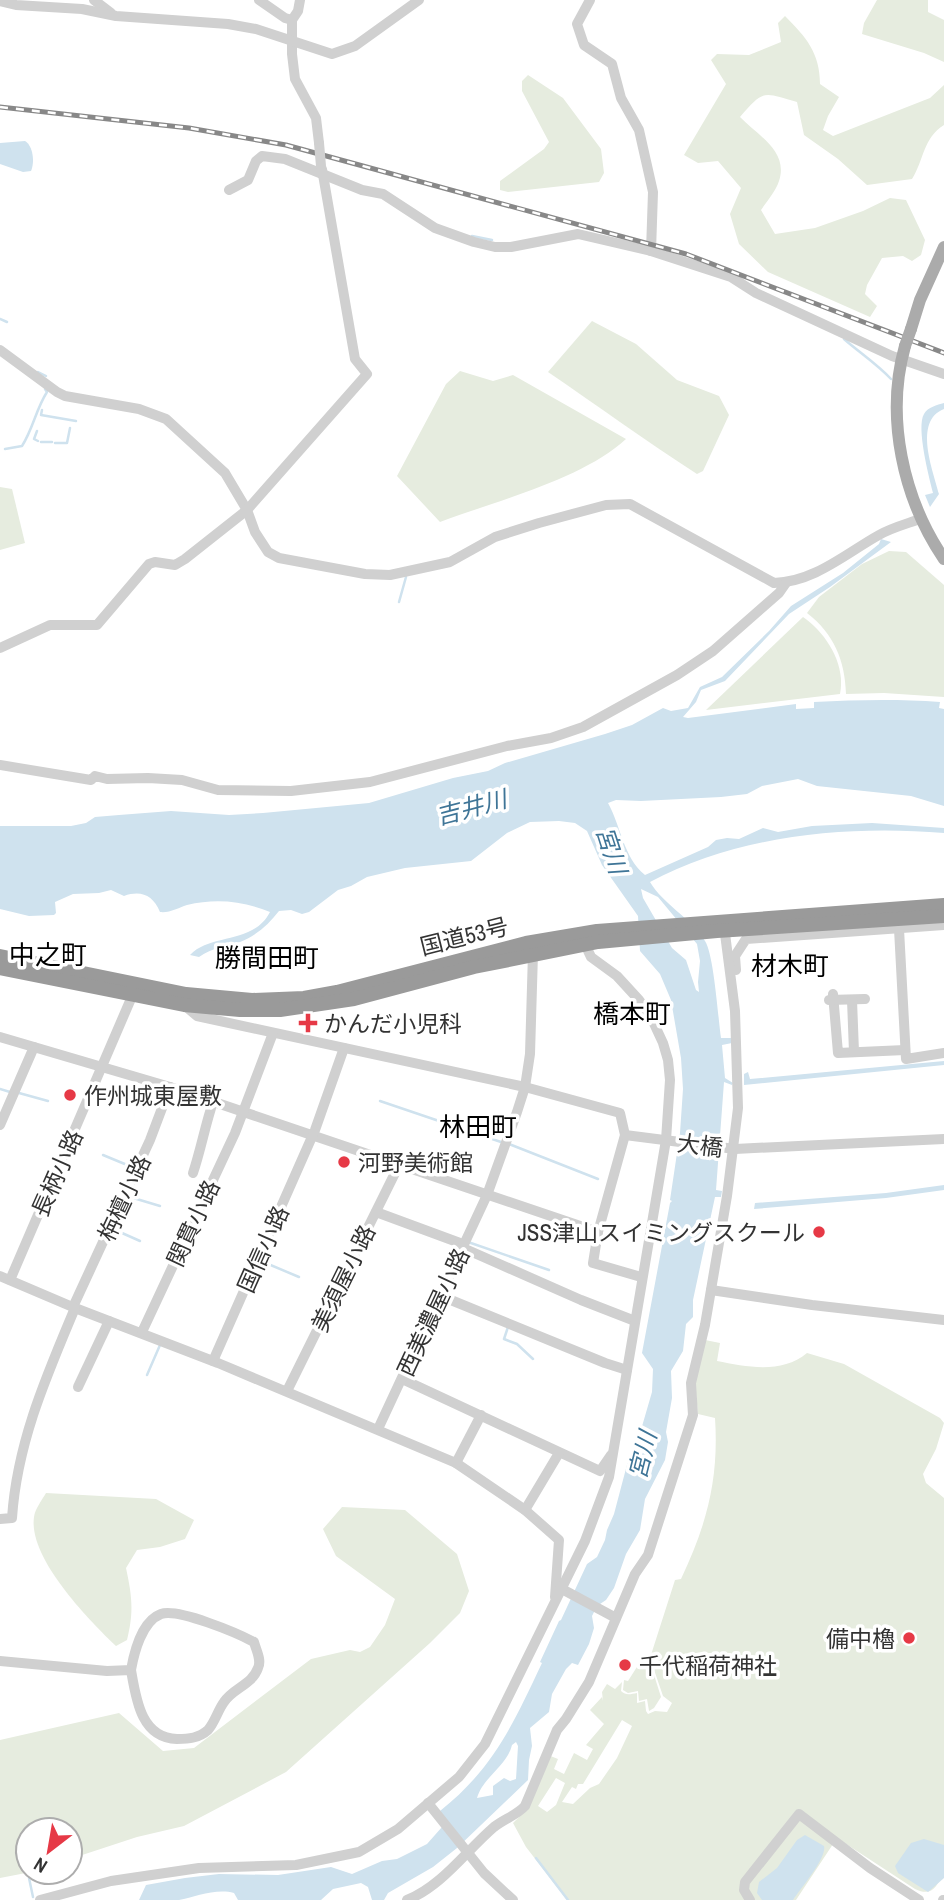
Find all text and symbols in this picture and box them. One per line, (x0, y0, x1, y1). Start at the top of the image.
water label: 吉井川 (432, 781, 513, 832)
water label: 宮川 (589, 822, 636, 881)
street label: 国道53号 (417, 910, 511, 962)
district label: 中之町 (9, 937, 87, 972)
district label: 勝間田町 (215, 940, 319, 975)
district label: 材木町 (751, 948, 829, 983)
district label: 橋本町 (593, 996, 671, 1031)
place label: かんだ小児科 (324, 1008, 462, 1039)
marker: かんだ小児科 (298, 1013, 318, 1033)
place label: 作州城東屋敷 (84, 1080, 222, 1111)
marker: 作州城東屋敷 (62, 1087, 78, 1103)
district label: 林田町 (439, 1109, 517, 1144)
street label: 長柄小路 (24, 1125, 90, 1221)
street label: 大橋 (675, 1127, 725, 1163)
place label: 河野美術館 (358, 1147, 473, 1178)
street label: 栴檀小路 (91, 1150, 157, 1246)
marker: 河野美術館 (336, 1154, 352, 1170)
street label: 関貫小路 (160, 1175, 226, 1271)
street label: 国信小路 (230, 1201, 296, 1297)
place label: JSS津山スイミングスクール (517, 1217, 805, 1248)
street label: 美須屋小路 (304, 1220, 382, 1336)
marker: JSS津山スイミングスクール (811, 1224, 827, 1240)
street label: 西美濃屋小路 (390, 1243, 476, 1381)
water label: 宮川 (621, 1425, 664, 1482)
place label: 備中櫓 (826, 1623, 895, 1654)
marker: 備中櫓 (901, 1630, 917, 1646)
place label: 千代稲荷神社 (639, 1650, 777, 1681)
marker: 千代稲荷神社 (617, 1657, 633, 1673)
north arrow (14, 1816, 84, 1886)
text: N (29, 1852, 52, 1880)

